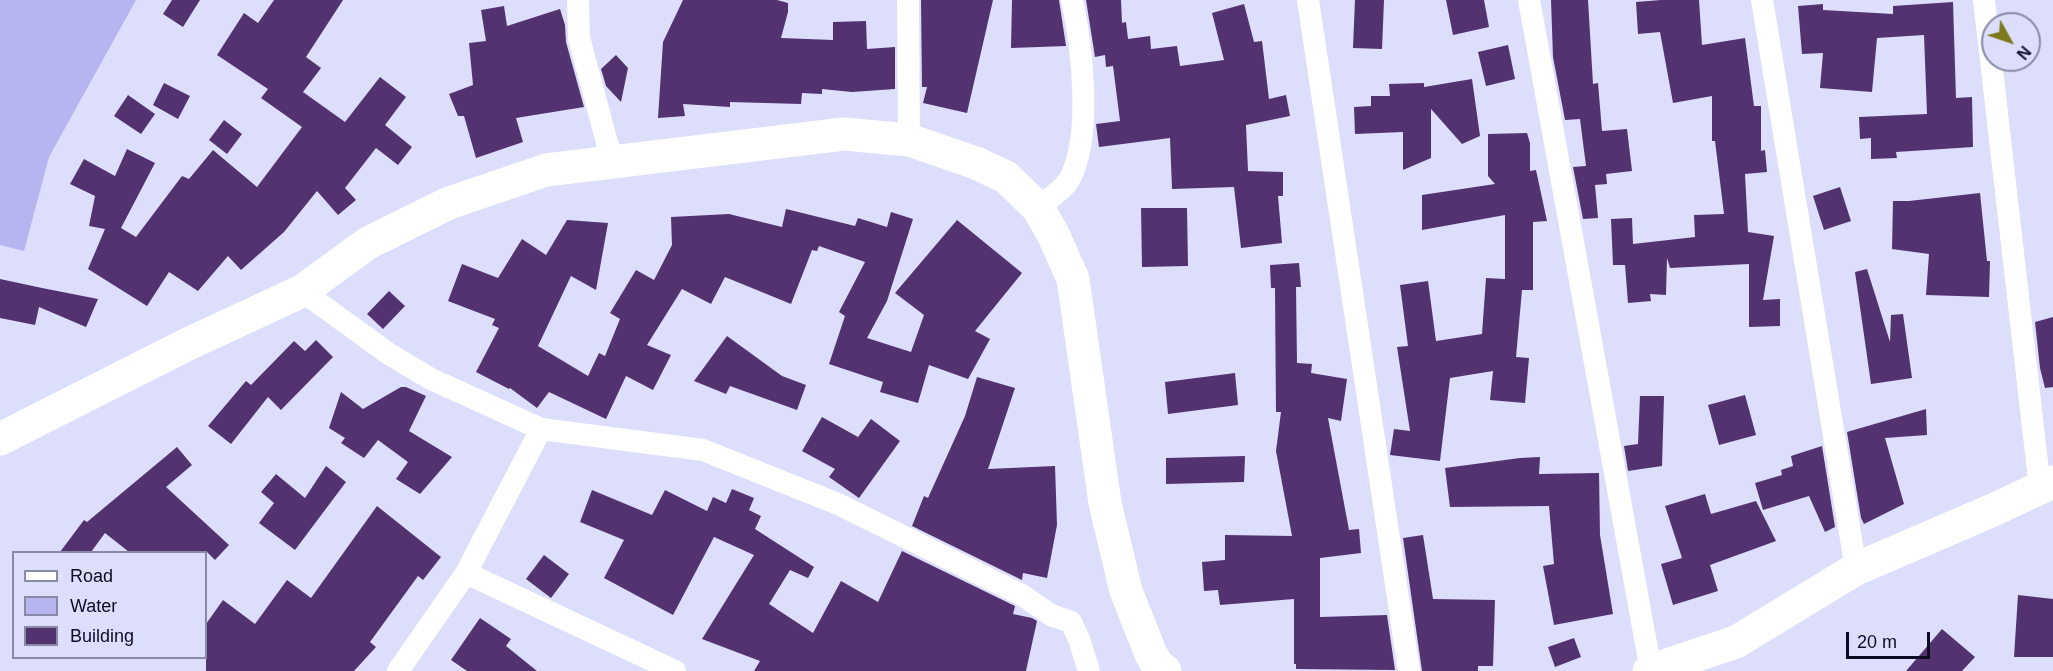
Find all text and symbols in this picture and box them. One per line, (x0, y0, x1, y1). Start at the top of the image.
north arrow (1981, 12, 2041, 72)
text: N (2013, 43, 2034, 62)
legend (12, 551, 207, 659)
text: Road (70, 566, 113, 586)
text: Water (70, 596, 117, 616)
scale bar (1849, 620, 1933, 658)
text: Building (70, 626, 134, 646)
text: 20 m (1857, 632, 1897, 652)

